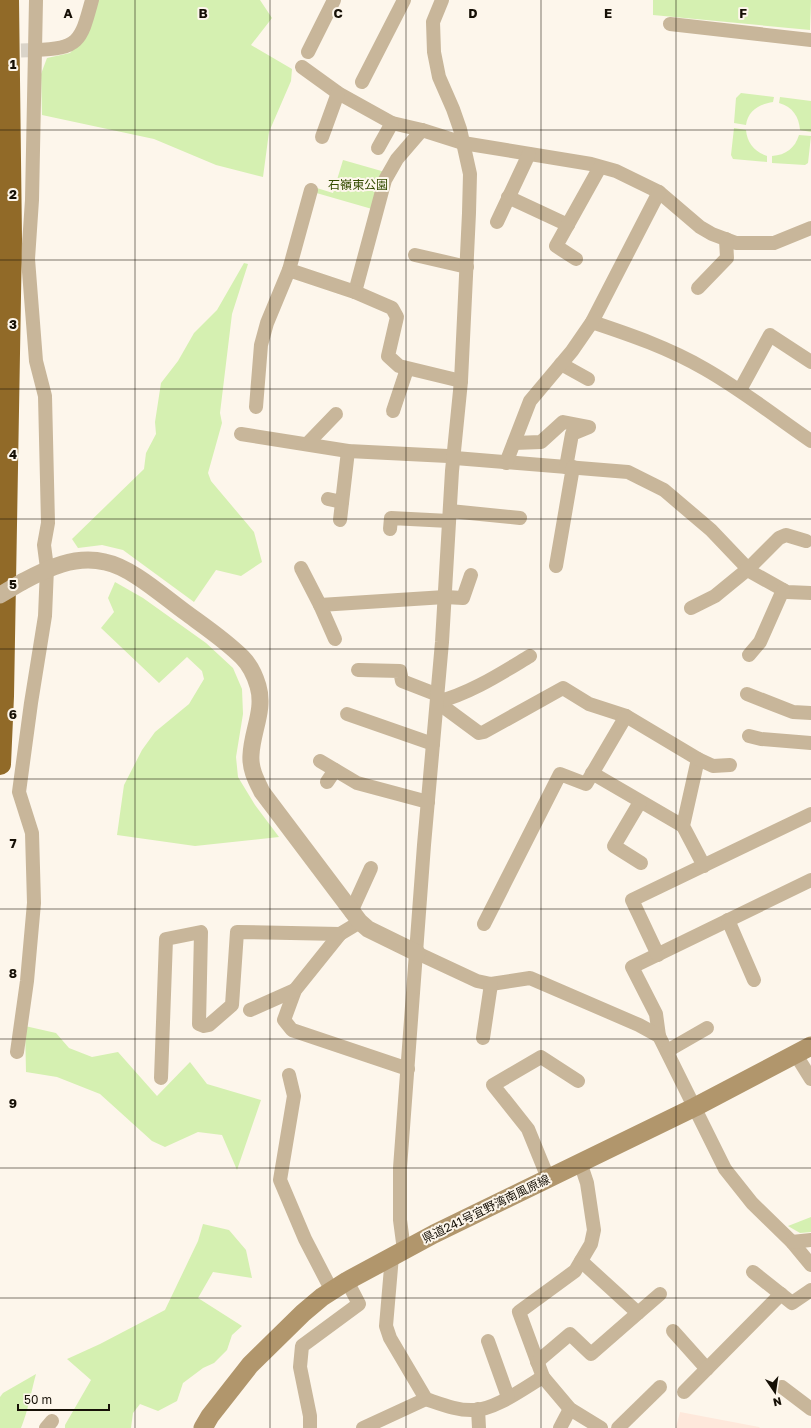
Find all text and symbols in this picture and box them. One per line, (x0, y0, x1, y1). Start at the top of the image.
text: A (63, 5, 73, 21)
text: B (198, 5, 208, 21)
text: C (333, 5, 343, 21)
text: D (468, 5, 478, 21)
text: E (604, 5, 612, 21)
text: F (739, 5, 747, 21)
text: 1 (10, 56, 17, 72)
park label: 石嶺東公園 (328, 177, 388, 192)
text: 2 (9, 186, 17, 202)
text: 3 (9, 316, 17, 332)
text: 4 (9, 446, 17, 462)
text: 5 (9, 576, 17, 592)
text: 6 (9, 706, 17, 722)
text: 7 (9, 835, 17, 851)
text: 8 (9, 965, 17, 981)
text: 9 (9, 1095, 17, 1111)
street label: 県道241号宜野湾南風原線 (420, 1171, 552, 1246)
north arrow (755, 1372, 795, 1412)
scale bar (18, 1386, 109, 1412)
text: 50 m (24, 1392, 52, 1407)
text: N (772, 1395, 783, 1410)

